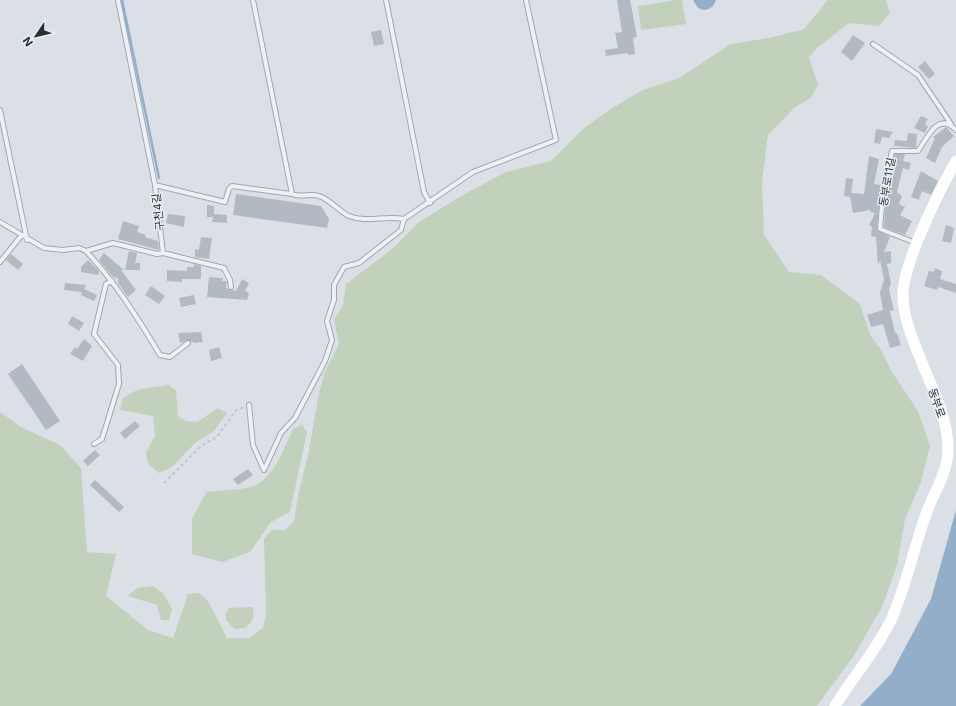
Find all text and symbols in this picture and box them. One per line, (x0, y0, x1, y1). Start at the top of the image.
north arrow (16, 16, 56, 56)
text: N (20, 34, 36, 49)
street label: 동부로11길 (876, 156, 898, 208)
street label: 구천4길 (149, 193, 167, 231)
street label: 동부로 (925, 386, 949, 420)

